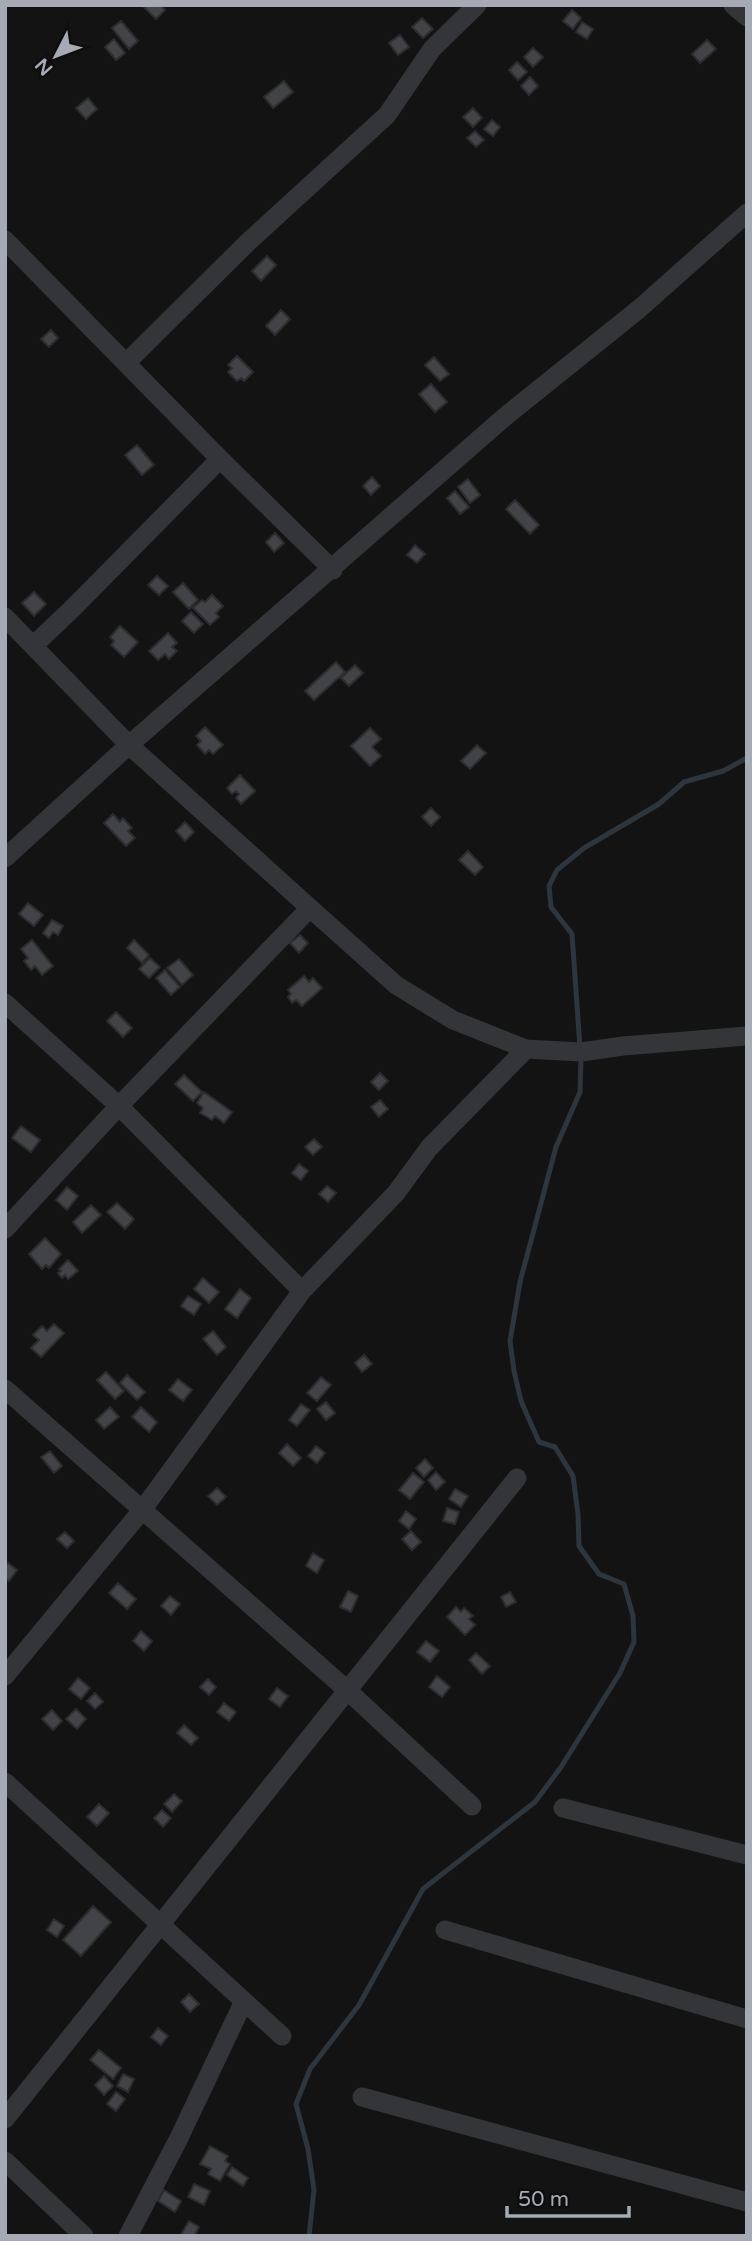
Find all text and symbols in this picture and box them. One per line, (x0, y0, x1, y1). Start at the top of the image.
north arrow (21, 21, 91, 91)
text: N (31, 54, 57, 80)
scale bar (507, 2174, 630, 2218)
text: 50 m (518, 2187, 569, 2212)

